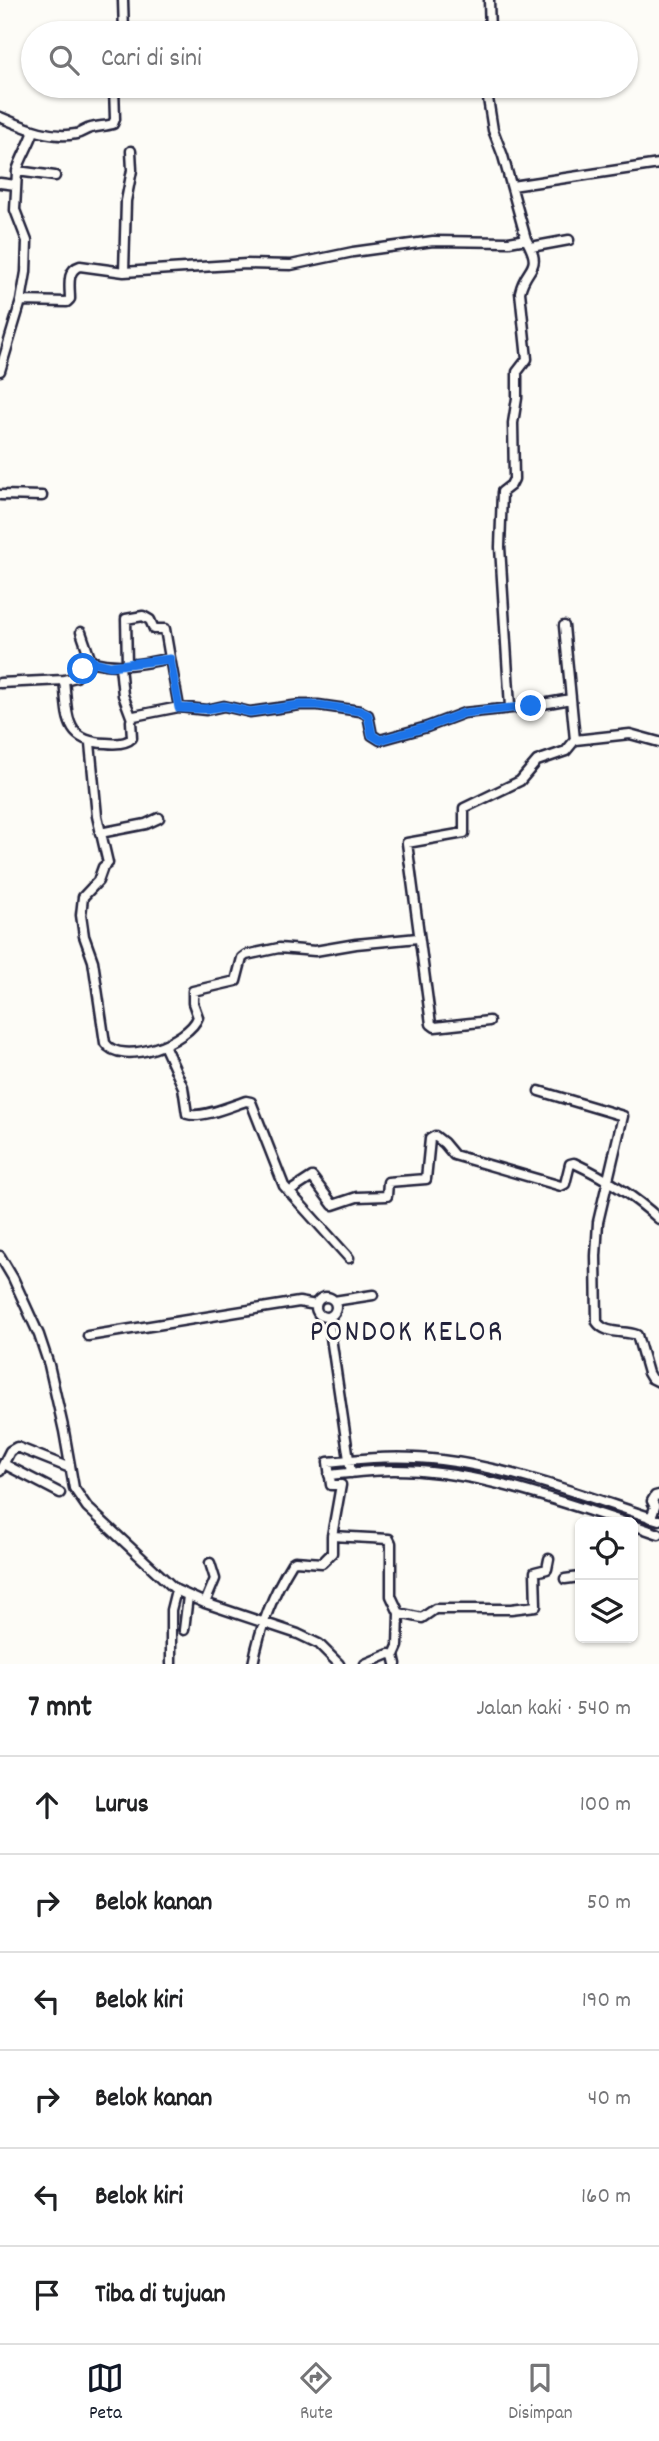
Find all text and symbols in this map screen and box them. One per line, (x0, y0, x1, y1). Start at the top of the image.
search box (21, 21, 638, 98)
icon: search (45, 41, 83, 79)
text: Cari di sini (101, 41, 202, 78)
route start (67, 653, 98, 684)
route end (515, 690, 546, 721)
district label: PONDOK KELOR (310, 1313, 504, 1356)
map controls (575, 1517, 638, 1643)
button: locate (575, 1517, 638, 1580)
button: layers (575, 1580, 638, 1643)
text: 7 mnt (28, 1688, 92, 1731)
text: Jalan kaki · 540 m (476, 1693, 631, 1726)
icon: ahead (28, 1786, 66, 1824)
text: Lurus (95, 1787, 149, 1824)
text: 100 m (580, 1789, 631, 1822)
icon: right (28, 1884, 66, 1922)
text: Belok kanan (95, 1885, 212, 1922)
text: 50 m (587, 1887, 631, 1920)
icon: left (28, 1982, 66, 2020)
text: Belok kiri (95, 1983, 183, 2020)
text: 190 m (582, 1985, 631, 2018)
icon: right (28, 2080, 66, 2118)
text: Belok kanan (95, 2081, 212, 2118)
text: 40 m (588, 2083, 631, 2116)
icon: left (28, 2178, 66, 2216)
text: Belok kiri (95, 2179, 183, 2216)
text: 160 m (581, 2181, 631, 2214)
icon: arrive (28, 2276, 66, 2314)
text: Tiba di tujuan (95, 2277, 226, 2314)
tab: Peta (86, 2359, 124, 2428)
tab: Rute (297, 2359, 335, 2428)
tab: Disimpan (508, 2359, 573, 2428)

